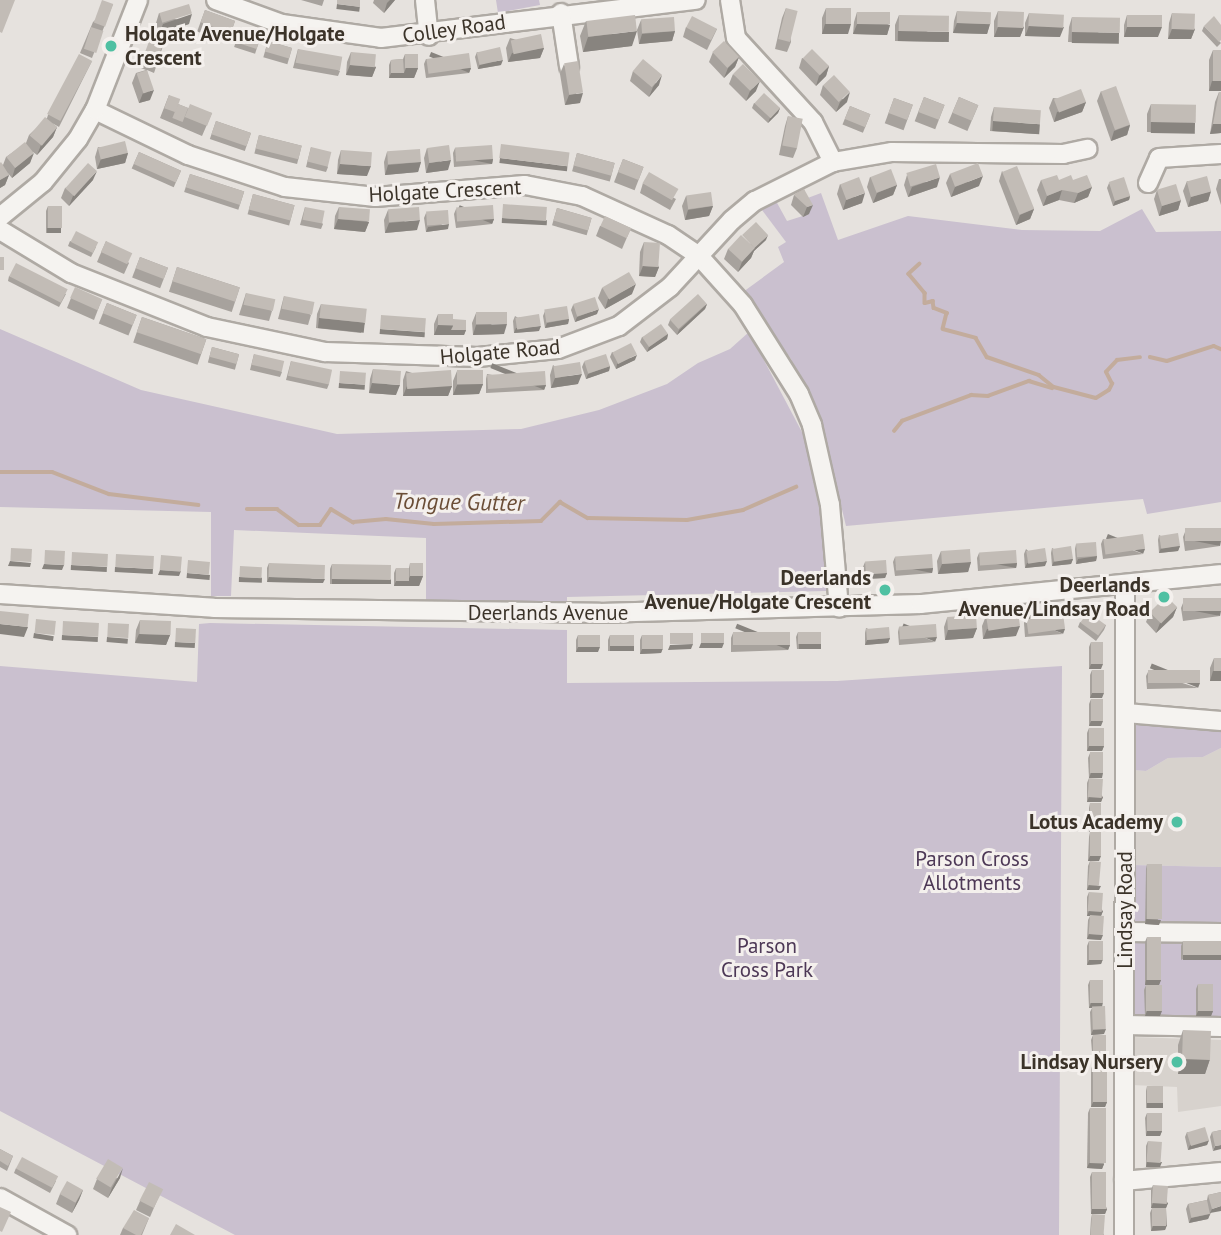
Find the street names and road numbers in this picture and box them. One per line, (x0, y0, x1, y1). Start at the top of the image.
street label: Colley Road (400, 9, 508, 49)
street label: Holgate Crescent (368, 174, 522, 208)
street label: Holgate Road (439, 334, 561, 370)
street label: Deerlands Avenue (467, 600, 629, 626)
street label: Lindsay Road (1112, 851, 1138, 969)

